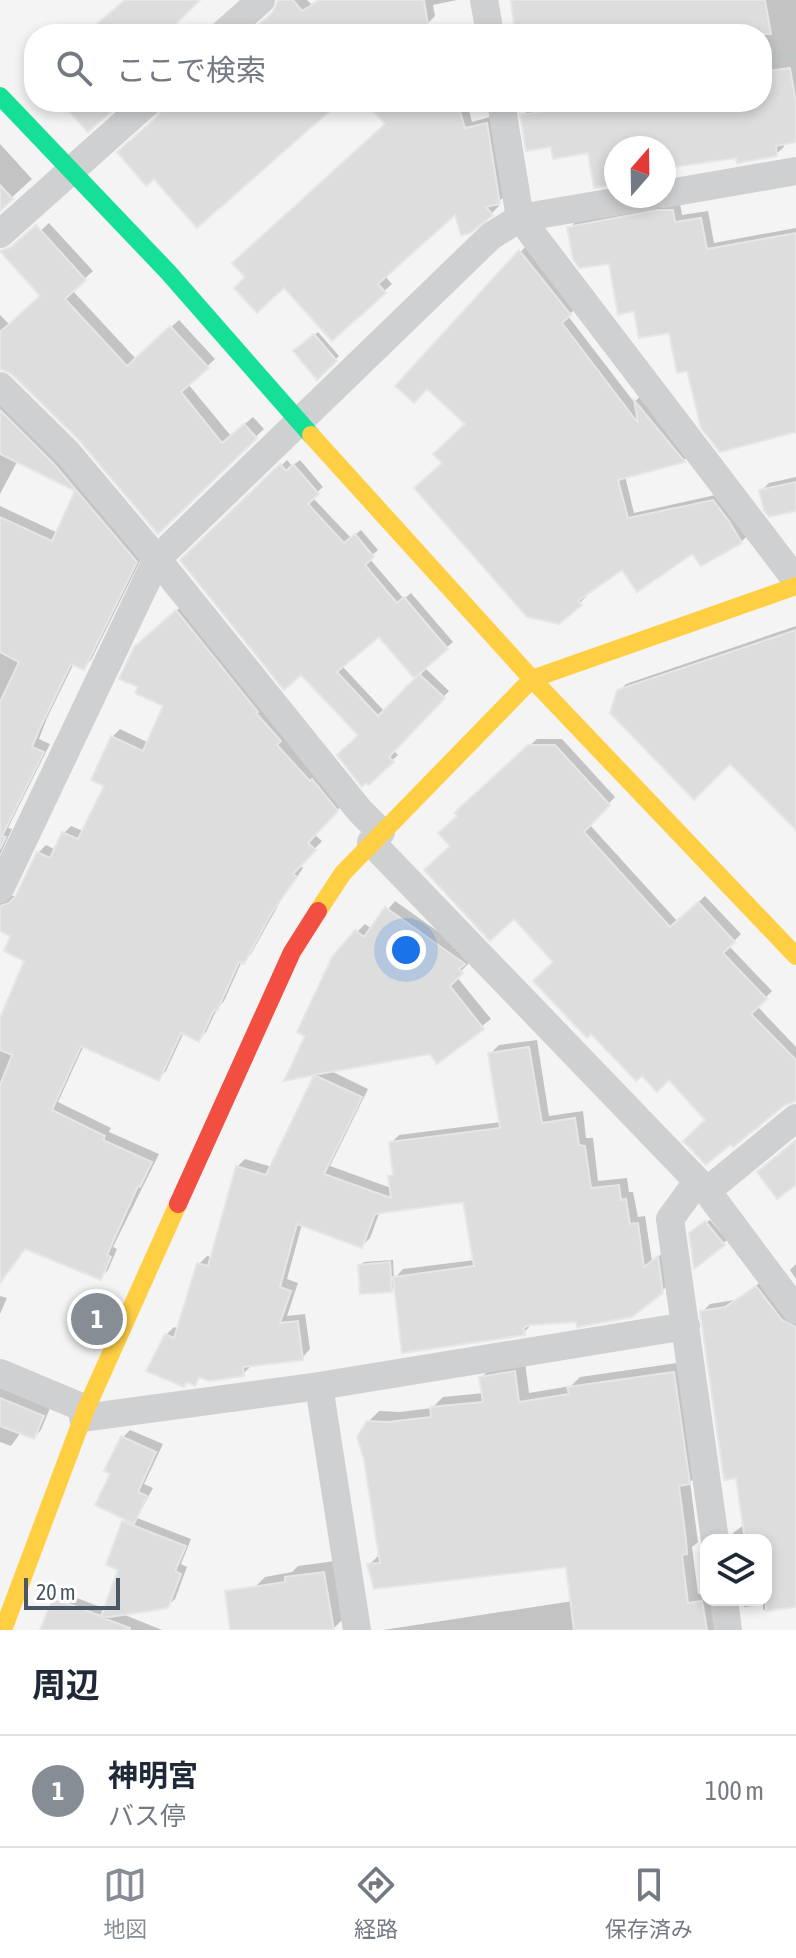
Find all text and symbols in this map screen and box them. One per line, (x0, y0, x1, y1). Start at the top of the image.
search box (24, 24, 772, 112)
icon: search (52, 46, 96, 90)
text: ここで検索 (116, 53, 266, 87)
north arrow (604, 136, 676, 208)
your location (386, 930, 426, 970)
pin: 1 (71, 1289, 123, 1349)
map controls (700, 1534, 772, 1606)
button: layers (700, 1534, 772, 1606)
scale bar (24, 1574, 120, 1610)
text: 20 m (36, 1579, 76, 1605)
text: 周辺 (32, 1665, 100, 1704)
text: 神明宮 (108, 1758, 198, 1792)
text: 1 (52, 1776, 64, 1806)
text: 100 m (705, 1776, 764, 1806)
text: バス停 (108, 1801, 186, 1831)
tab: 地図 (103, 1863, 147, 1943)
tab: 経路 (354, 1863, 398, 1943)
tab: 保存済み (605, 1863, 693, 1943)

